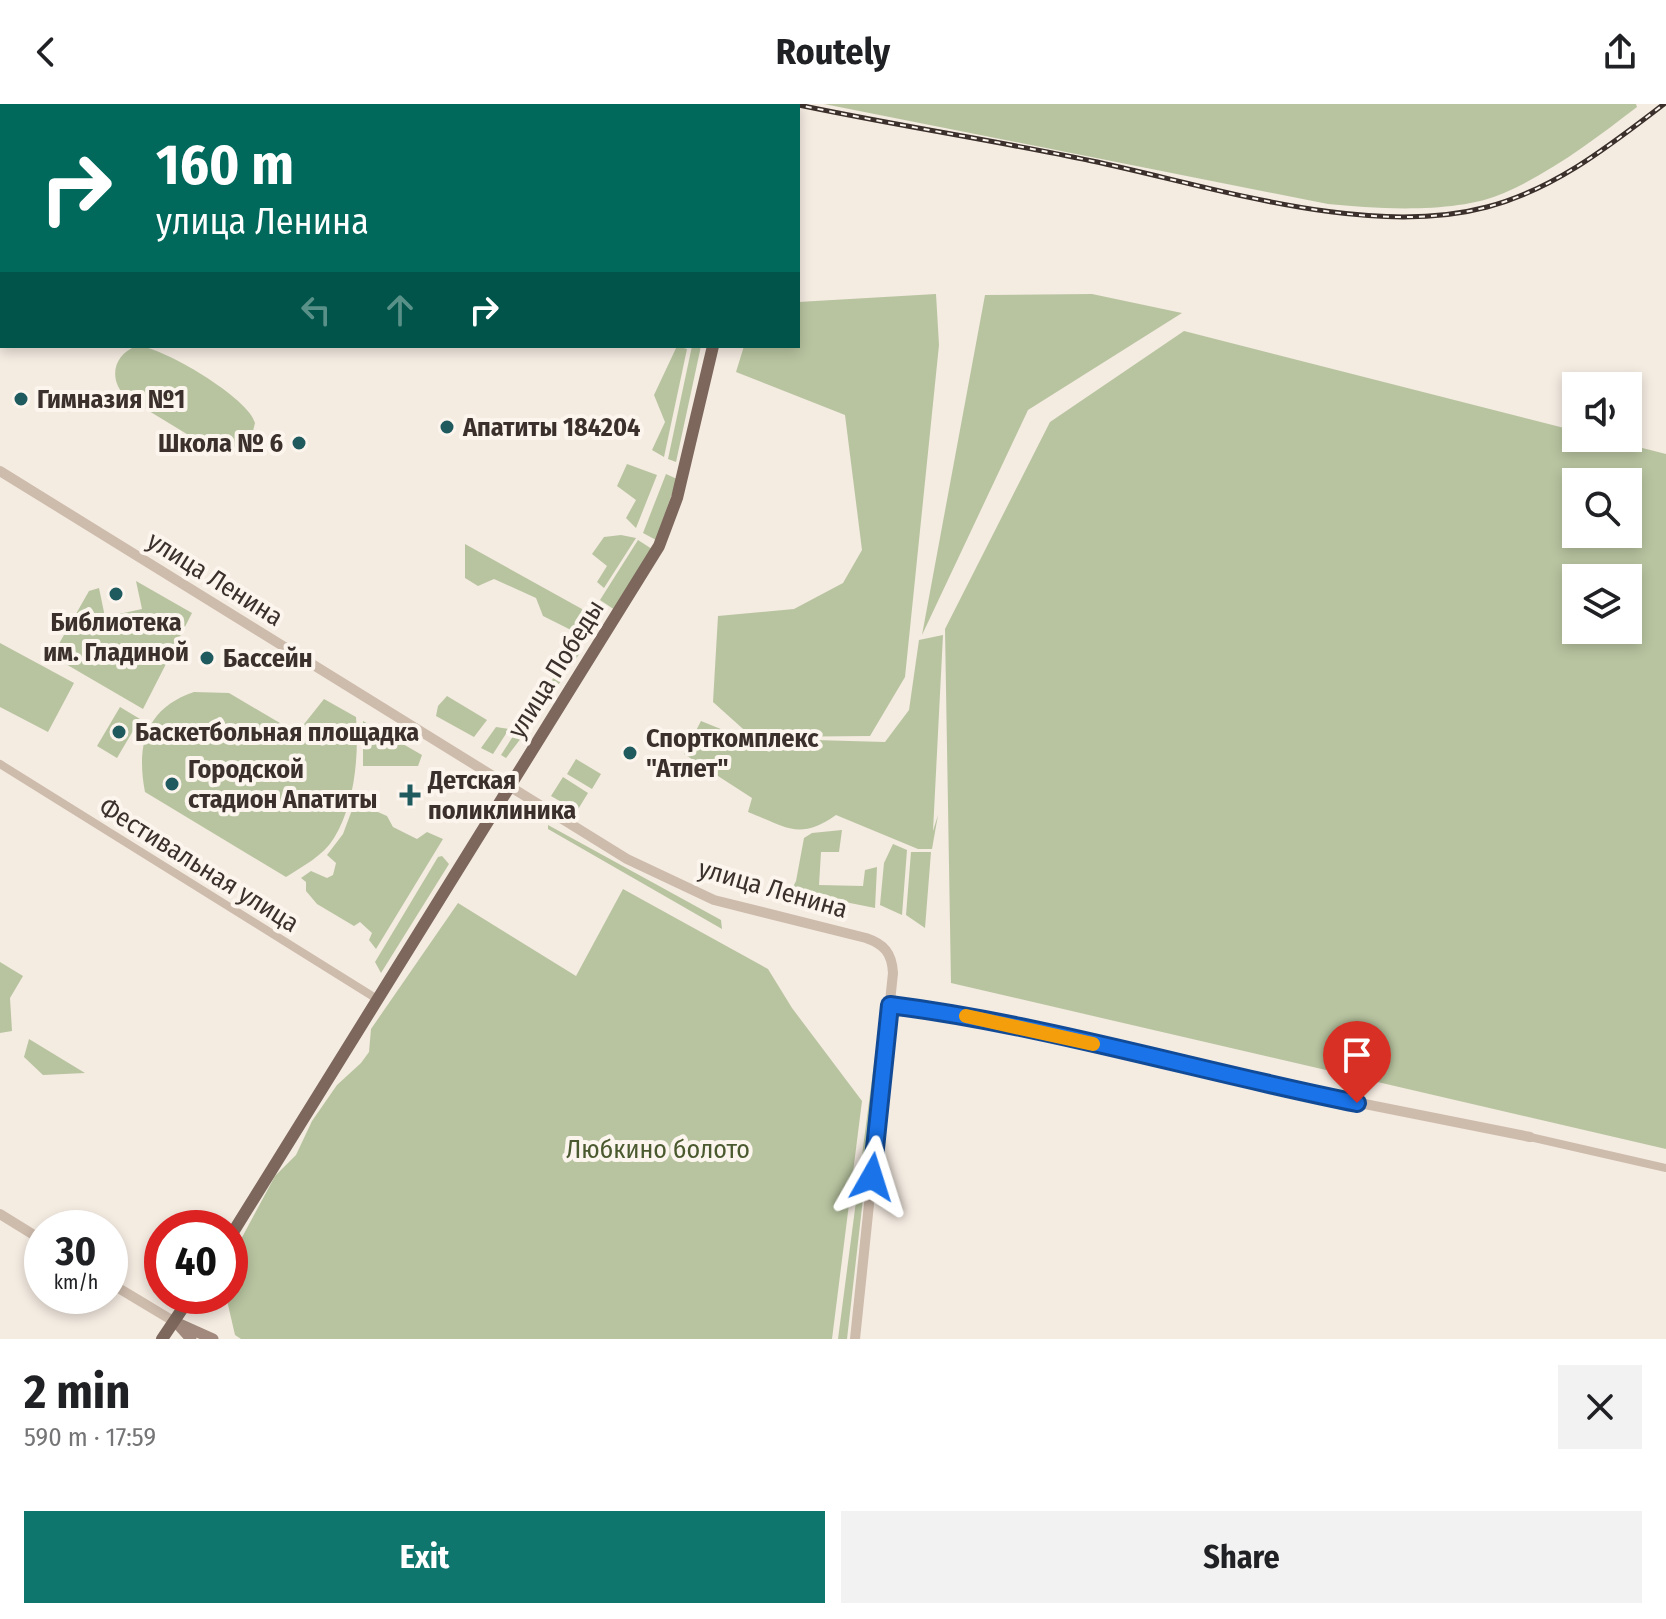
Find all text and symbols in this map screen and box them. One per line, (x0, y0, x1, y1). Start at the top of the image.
icon: back (24, 30, 68, 74)
text: Routely (776, 30, 890, 74)
icon: share (1598, 30, 1642, 74)
text: 160 m (156, 132, 294, 199)
icon: right (24, 136, 128, 240)
text: улица Ленина (156, 200, 369, 244)
icon: left (294, 288, 338, 332)
icon: ahead (378, 288, 422, 332)
icon: right (462, 288, 506, 332)
map controls (1562, 372, 1642, 644)
button: sound (1562, 372, 1642, 452)
place label: Гимназия №1 (37, 384, 185, 415)
marker: Гимназия №1 (12, 390, 30, 408)
place label: Апатиты 184204 (462, 412, 640, 443)
marker: Апатиты 184204 (438, 418, 456, 436)
place label: Школа № 6 (158, 428, 283, 459)
marker: Школа № 6 (290, 434, 308, 452)
button: search (1562, 468, 1642, 548)
street label: улица Ленина (142, 525, 288, 633)
button: layers (1562, 564, 1642, 644)
marker: Библиотека им. Гладиной (107, 585, 125, 603)
street label: улица Победы (501, 594, 611, 744)
place label: Библиотека им. Гладиной (43, 607, 189, 668)
place label: Бассейн (223, 643, 313, 674)
marker: Бассейн (198, 649, 216, 667)
place label: Баскетбольная площадка (135, 717, 419, 748)
marker: Баскетбольная площадка (110, 723, 128, 741)
place label: Спорткомплекс "Атлет" (646, 723, 819, 784)
marker: Спорткомплекс "Атлет" (621, 744, 639, 762)
place label: Городской стадион Апатиты (188, 754, 377, 815)
place label: Детская поликлиника (427, 765, 576, 826)
marker: Городской стадион Апатиты (163, 775, 181, 793)
marker: Детская поликлиника (399, 784, 421, 806)
street label: Фестивальная улица (94, 791, 304, 939)
street label: улица Ленина (695, 853, 851, 925)
pin (1323, 1021, 1391, 1103)
icon: arrive (1335, 1033, 1379, 1077)
park label: Любкино болото (566, 1134, 750, 1165)
position arrow (830, 1135, 914, 1219)
speed limit sign: 40 (144, 1210, 248, 1314)
text: 30 (56, 1228, 96, 1276)
text: km/h (54, 1270, 98, 1294)
text: 2 min (24, 1363, 130, 1421)
button: close (1558, 1365, 1642, 1449)
text: 590 m · 17:59 (24, 1422, 156, 1453)
button: Exit (24, 1511, 825, 1603)
button: Share (841, 1511, 1642, 1603)

